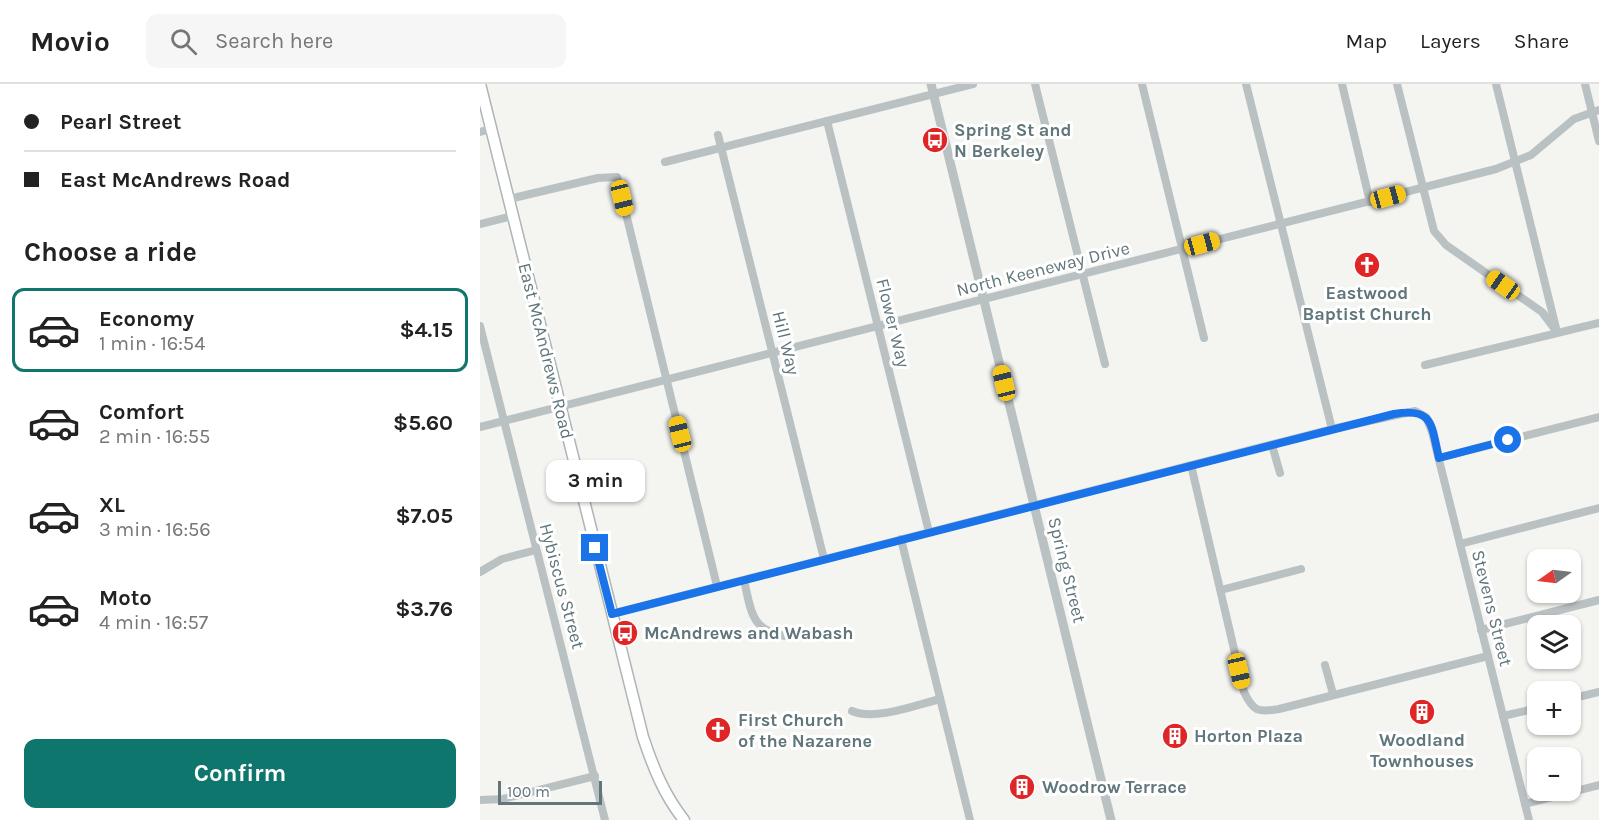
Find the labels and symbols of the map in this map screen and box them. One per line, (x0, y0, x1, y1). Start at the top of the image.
place label: Spring St and N Berkeley (954, 119, 1072, 162)
bus stop icon: Spring St and N Berkeley (920, 125, 950, 155)
car (609, 178, 635, 218)
car (1368, 184, 1408, 210)
car (1182, 231, 1222, 257)
street label: North Keeneway Drive (954, 237, 1132, 301)
church icon: Eastwood Baptist Church (1352, 250, 1382, 280)
street label: East McAndrews Road (513, 261, 579, 441)
car (1483, 267, 1523, 303)
street label: Flower Way (871, 276, 915, 370)
place label: Eastwood Baptist Church (1302, 282, 1432, 325)
street label: Hill Way (767, 309, 805, 378)
car (991, 363, 1017, 403)
car (667, 414, 693, 454)
route start (1494, 426, 1521, 453)
callout: 3 min (546, 461, 644, 503)
street label: Spring Street (1043, 515, 1091, 625)
street label: Hybiscus Street (535, 521, 589, 651)
route end (581, 534, 608, 561)
street label: Stevens Street (1467, 548, 1517, 669)
north arrow (1527, 549, 1581, 603)
bus stop icon: McAndrews and Wabash (610, 618, 640, 648)
place label: McAndrews and Wabash (644, 622, 854, 644)
car (1226, 651, 1252, 691)
building icon: Woodland Townhouses (1407, 697, 1437, 727)
place label: First Church of the Nazarene (738, 709, 872, 752)
church icon: First Church of the Nazarene (703, 715, 733, 745)
building icon: Horton Plaza (1160, 721, 1190, 751)
place label: Horton Plaza (1194, 725, 1303, 747)
place label: Woodland Townhouses (1370, 729, 1474, 772)
building icon: Woodrow Terrace (1007, 772, 1037, 802)
place label: Woodrow Terrace (1042, 776, 1187, 798)
scale bar (498, 778, 602, 806)

